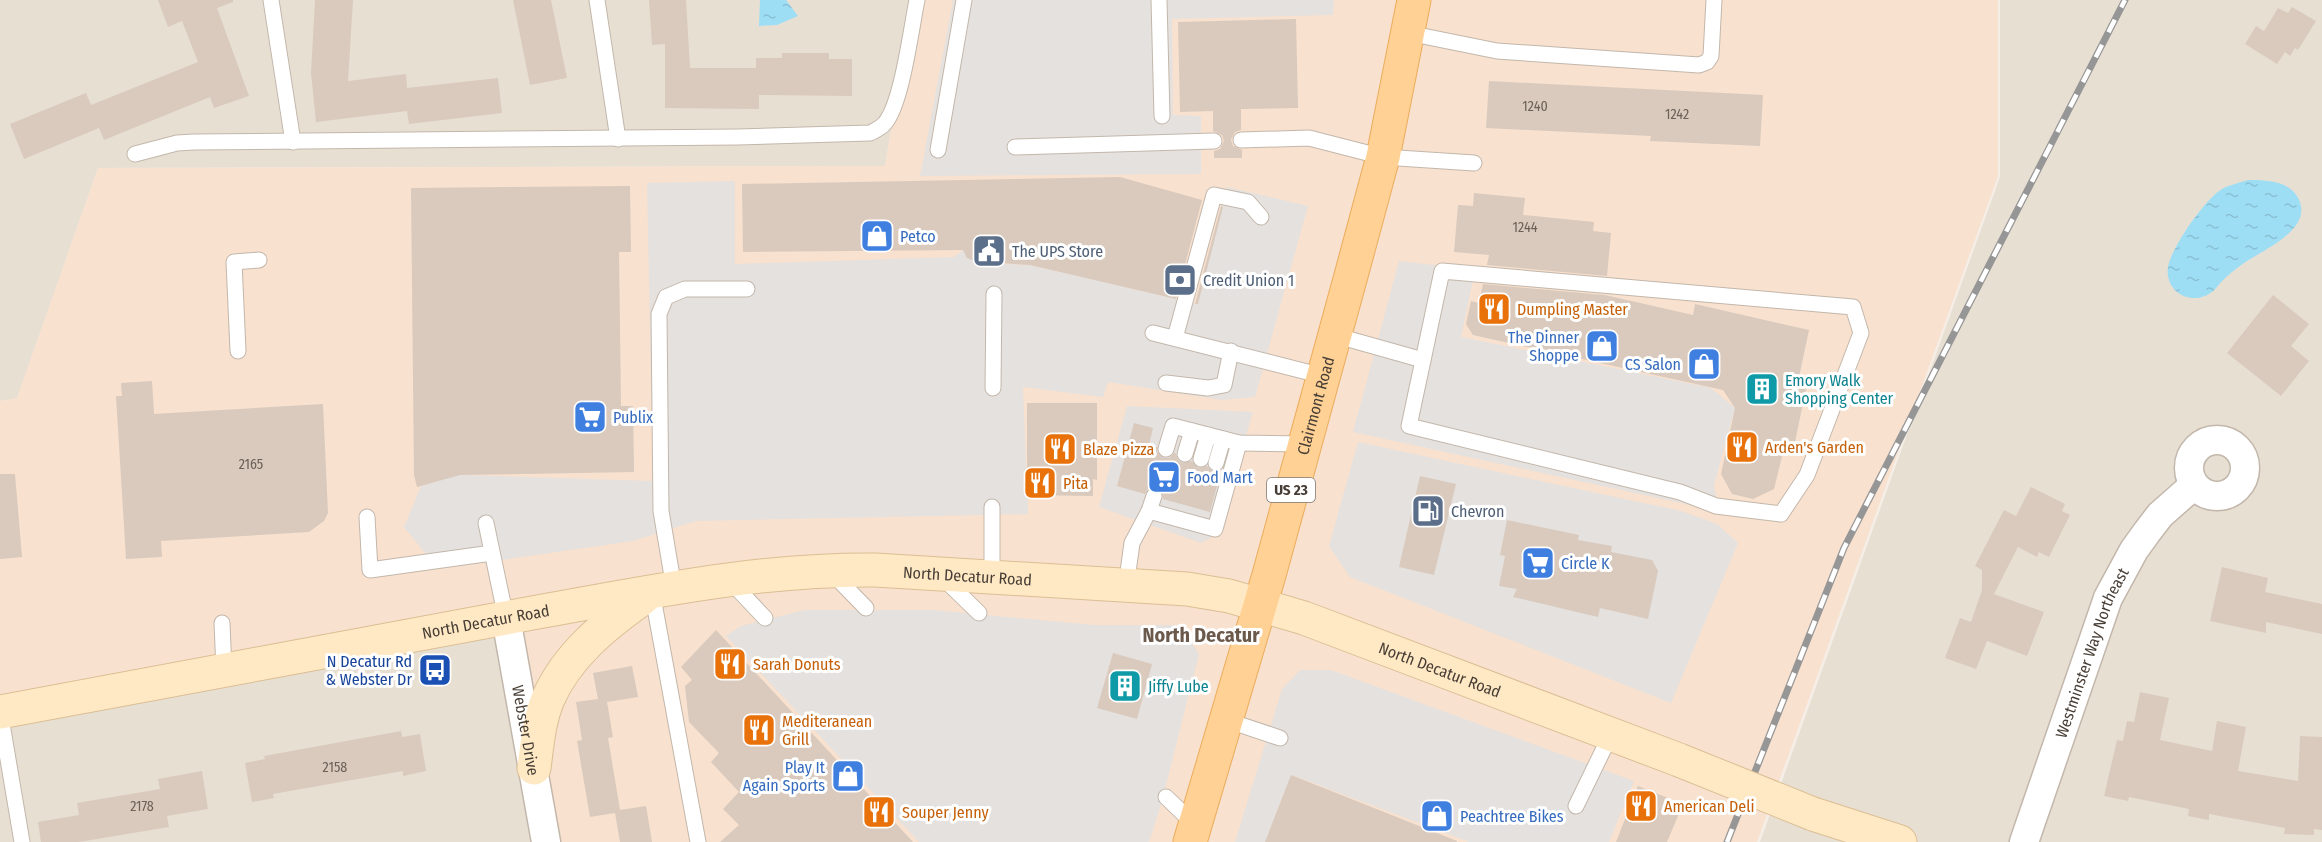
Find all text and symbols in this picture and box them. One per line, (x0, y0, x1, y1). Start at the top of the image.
house number: 1240 (1522, 98, 1548, 115)
house number: 1242 (1665, 106, 1689, 123)
shop icon: Petco (859, 218, 895, 254)
house number: 1244 (1513, 219, 1538, 236)
place label: Petco (900, 227, 936, 246)
public building icon: The UPS Store (971, 233, 1007, 269)
place label: The UPS Store (1012, 242, 1103, 261)
bank icon: Credit Union 1 (1162, 262, 1198, 298)
place label: Credit Union 1 (1203, 271, 1294, 290)
restaurant icon: Dumpling Master (1476, 291, 1512, 327)
place label: Dumpling Master (1517, 300, 1628, 319)
place label: The Dinner Shoppe (1508, 328, 1579, 365)
shop icon: The Dinner Shoppe (1584, 328, 1620, 364)
shop icon: CS Salon (1686, 346, 1722, 382)
street label: Clairmont Road (1293, 355, 1338, 457)
place label: CS Salon (1625, 355, 1681, 374)
building icon: Emory Walk Shopping Center (1744, 371, 1780, 407)
place label: Emory Walk Shopping Center (1785, 371, 1894, 408)
supermarket icon: Publix (572, 399, 608, 435)
place label: Publix (613, 408, 653, 427)
restaurant icon: Arden's Garden (1724, 429, 1760, 465)
restaurant icon: Blaze Pizza (1042, 431, 1078, 467)
place label: Arden's Garden (1765, 438, 1864, 457)
place label: Blaze Pizza (1083, 440, 1154, 459)
house number: 2165 (239, 456, 263, 473)
supermarket icon: Food Mart (1146, 459, 1182, 495)
restaurant icon: Pita (1022, 465, 1058, 501)
place label: Food Mart (1187, 468, 1253, 487)
place label: Pita (1063, 474, 1089, 493)
road number: US 23 (1267, 478, 1315, 502)
fuel station icon: Chevron (1410, 493, 1446, 529)
place label: Chevron (1451, 502, 1504, 521)
supermarket icon: Circle K (1520, 545, 1556, 581)
place label: Circle K (1561, 554, 1610, 573)
street label: North Decatur Road (902, 563, 1032, 590)
street label: Westminster Way Northeast (2052, 564, 2133, 741)
street label: North Decatur Road (420, 601, 551, 643)
district label: North Decatur (1143, 623, 1260, 647)
street label: North Decatur Road (1376, 638, 1503, 702)
restaurant icon: Sarah Donuts (712, 646, 748, 682)
place label: N Decatur Rd & Webster Dr (325, 652, 412, 689)
bus stop icon: N Decatur Rd & Webster Dr (417, 652, 453, 688)
place label: Sarah Donuts (753, 655, 841, 674)
building icon: Jiffy Lube (1107, 668, 1143, 704)
place label: Jiffy Lube (1148, 677, 1209, 696)
street label: Webster Drive (508, 684, 543, 777)
restaurant icon: Mediteranean Grill (741, 712, 777, 748)
place label: Mediteranean Grill (782, 712, 872, 749)
place label: Play It Again Sports (743, 758, 826, 795)
shop icon: Play It Again Sports (830, 758, 866, 794)
house number: 2158 (323, 759, 347, 776)
restaurant icon: American Deli (1623, 788, 1659, 824)
restaurant icon: Souper Jenny (861, 794, 897, 830)
place label: American Deli (1664, 797, 1754, 816)
house number: 2178 (130, 798, 154, 815)
shop icon: Peachtree Bikes (1419, 798, 1455, 834)
place label: Souper Jenny (902, 803, 990, 822)
place label: Peachtree Bikes (1460, 807, 1564, 826)

